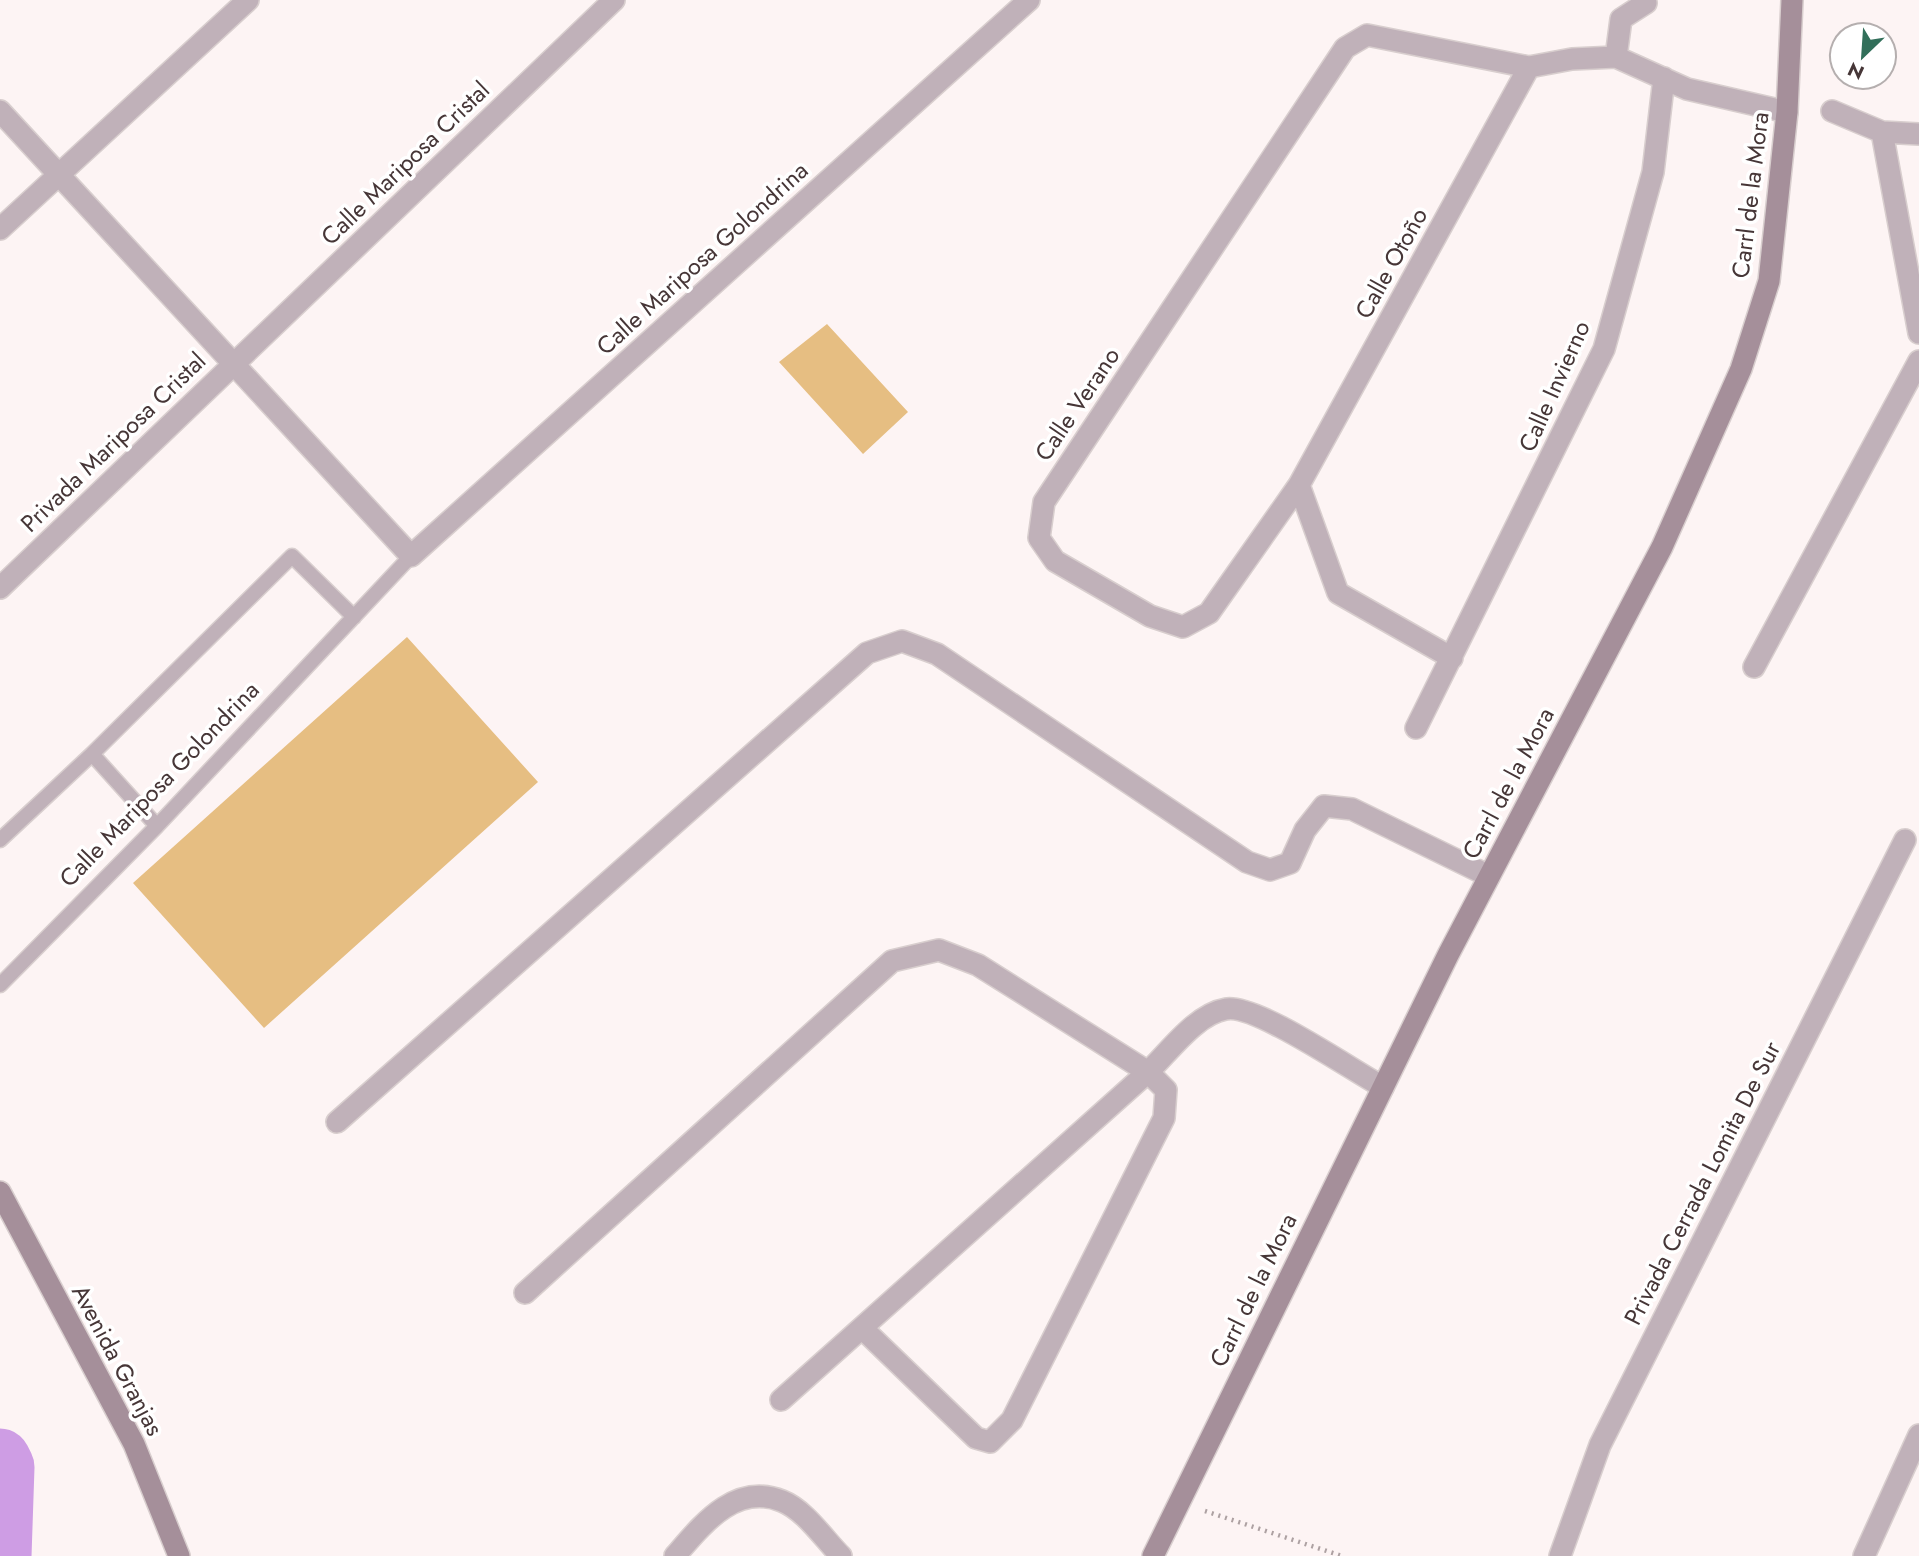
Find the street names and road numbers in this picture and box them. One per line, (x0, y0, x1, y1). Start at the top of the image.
street label: Calle Mariposa Cristal (313, 73, 497, 253)
street label: Carrl de la Mora (1722, 110, 1778, 280)
street label: Calle Mariposa Golondrina (588, 153, 816, 363)
street label: Calle Otoño (1346, 201, 1436, 325)
street label: Calle Invierno (1510, 315, 1598, 457)
street label: Calle Verano (1026, 340, 1128, 468)
street label: Privada Mariposa Cristal (12, 344, 214, 540)
street label: Calle Mariposa Golondrina (51, 673, 267, 895)
street label: Carrl de la Mora (1453, 701, 1563, 865)
street label: Privada Cerrada Lomita De Sur (1615, 1034, 1789, 1331)
street label: Carrl de la Mora (1201, 1207, 1305, 1373)
street label: Avenida Granjas (63, 1278, 173, 1442)

